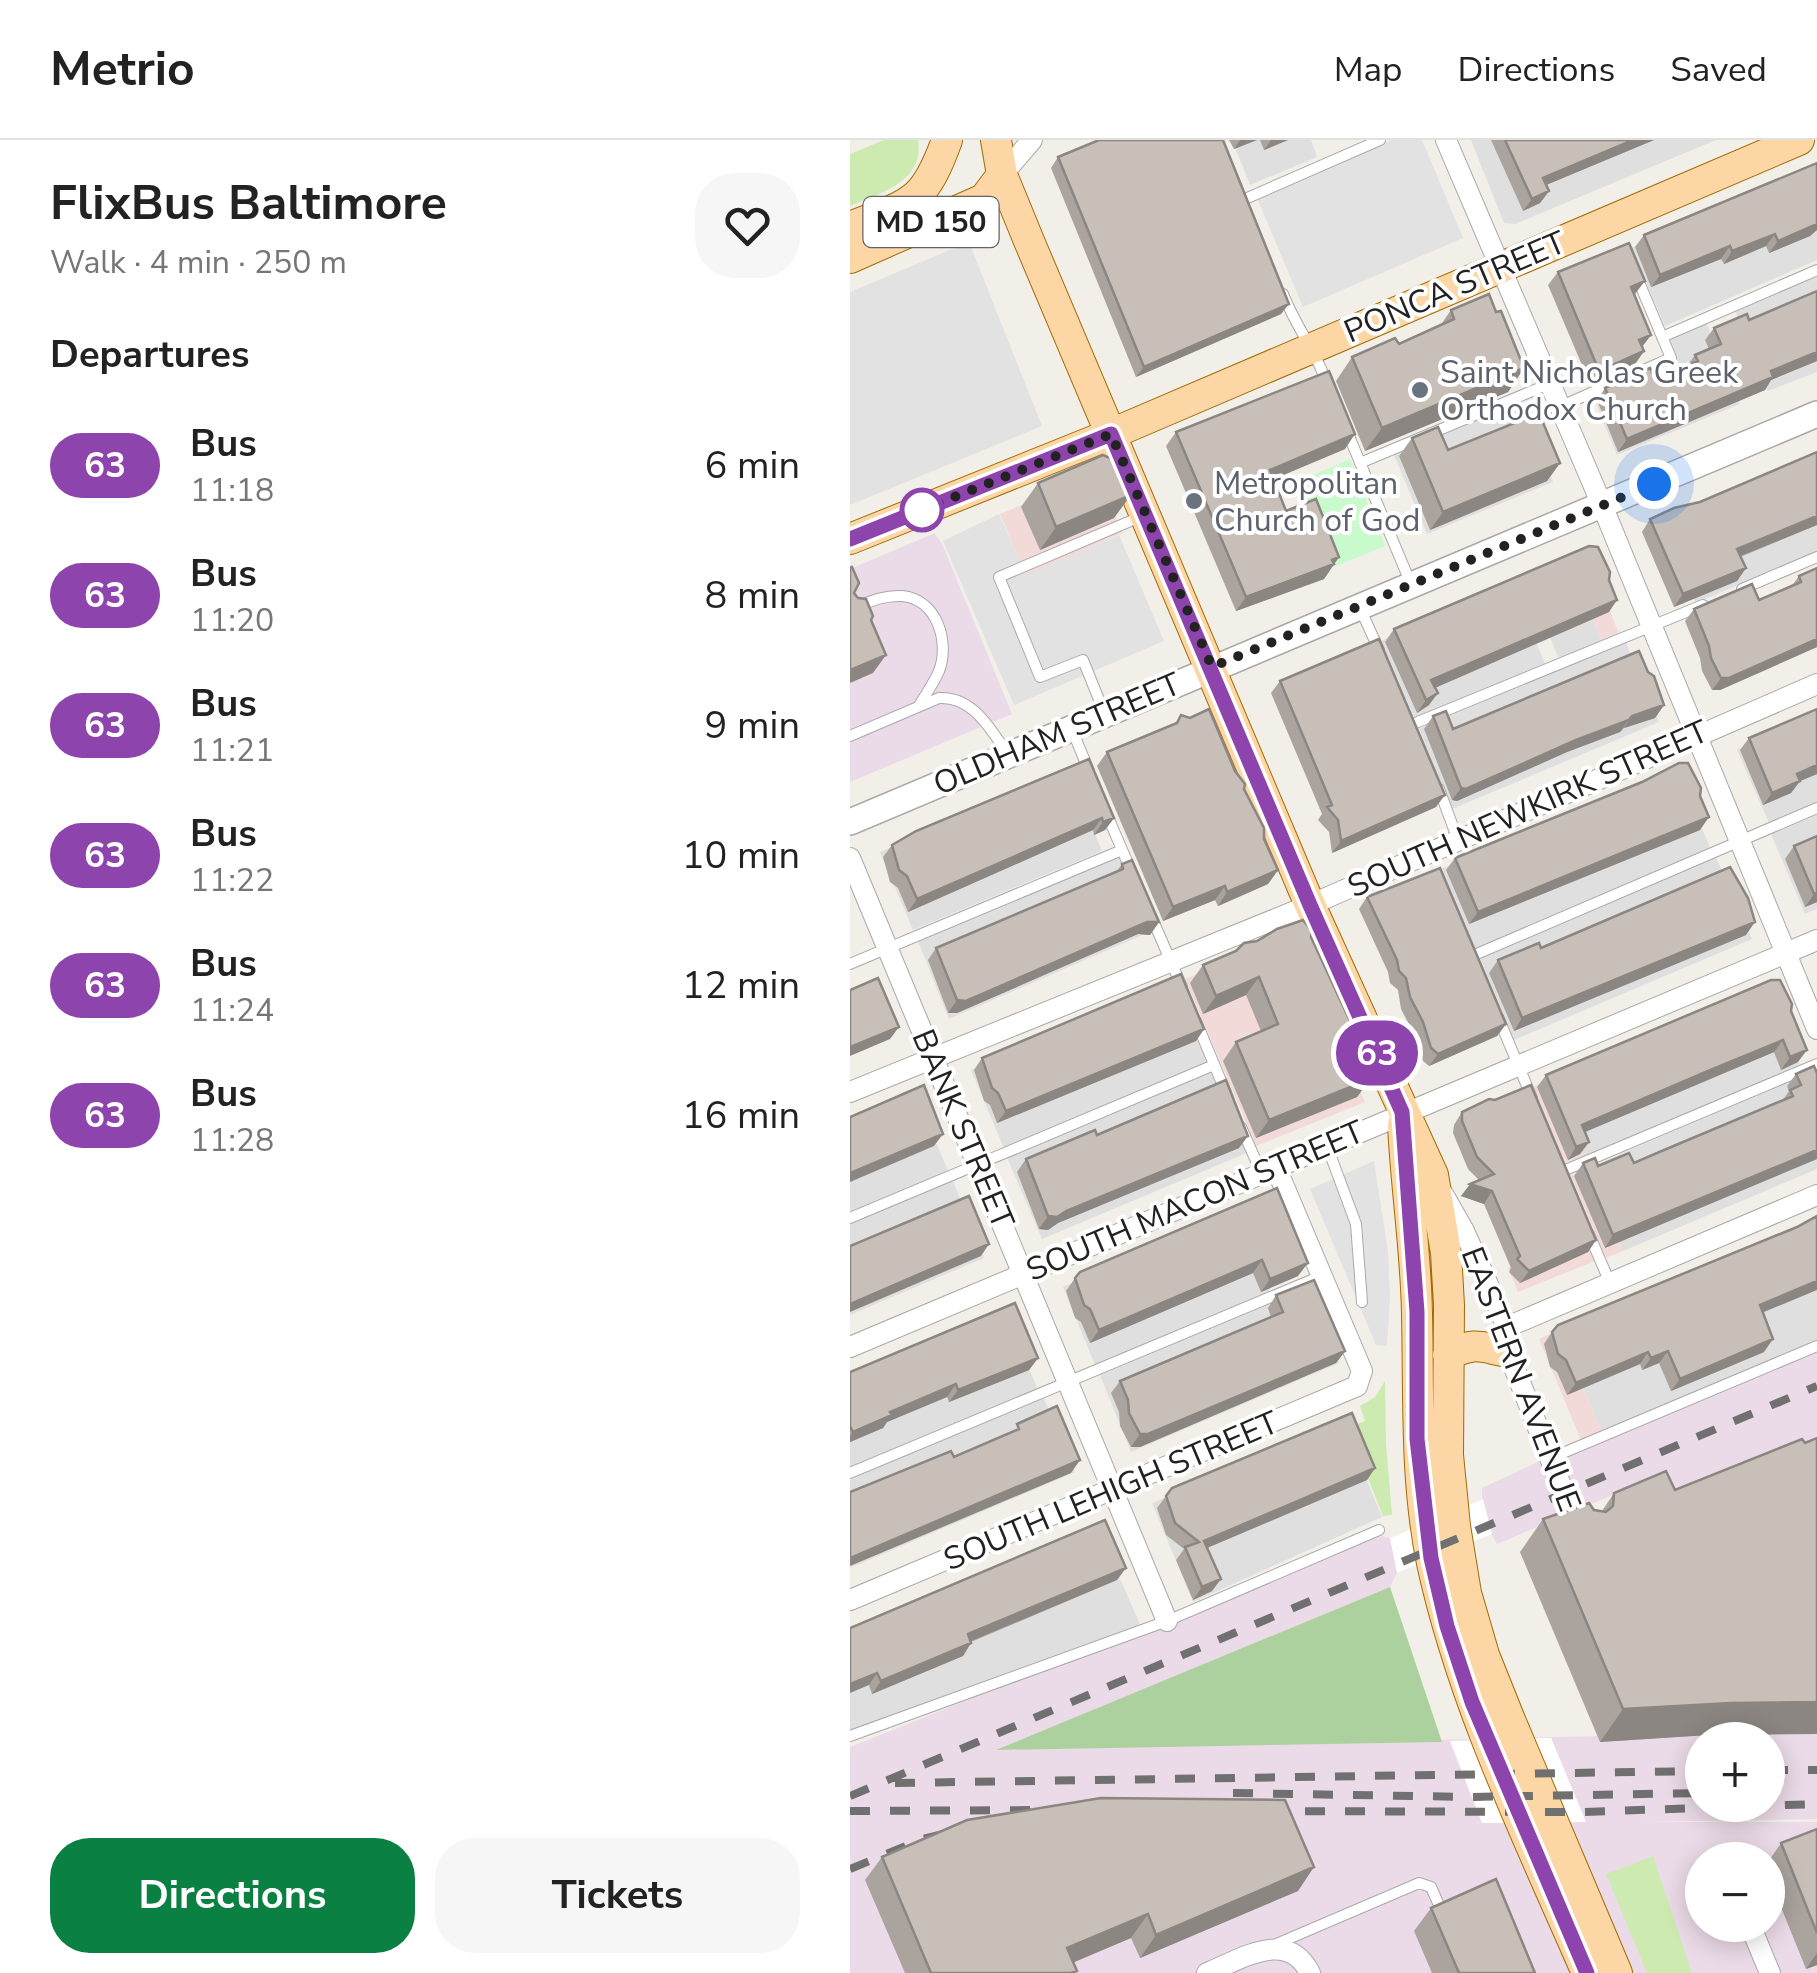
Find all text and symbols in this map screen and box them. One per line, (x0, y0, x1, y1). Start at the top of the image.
text: Metrio (50, 36, 195, 102)
text: Map (1334, 46, 1403, 93)
text: Directions (1458, 46, 1615, 93)
text: Saved (1670, 46, 1767, 93)
text: FlixBus Baltimore (50, 170, 447, 236)
button: heart (695, 173, 800, 278)
road number: MD 150 (863, 197, 998, 247)
street label: PONCA STREET (1338, 221, 1573, 353)
text: Walk · 4 min · 250 m (50, 241, 347, 284)
text: Departures (50, 329, 249, 380)
place label: Saint Nicholas Greek Orthodox Church (1440, 351, 1739, 431)
marker: Saint Nicholas Greek Orthodox Church (1409, 379, 1431, 401)
text: Bus (190, 418, 257, 469)
text: 6 min (705, 440, 800, 491)
text: 63 (84, 442, 126, 489)
your location (1629, 459, 1679, 509)
place label: Metropolitan Church of God (1214, 462, 1420, 542)
text: 11:18 (190, 469, 274, 512)
unlabelled marker (901, 489, 943, 531)
marker: Metropolitan Church of God (1183, 490, 1205, 512)
text: Bus (190, 548, 257, 599)
text: 8 min (705, 570, 800, 621)
text: 63 (84, 572, 126, 619)
text: 11:20 (190, 599, 274, 642)
street label: OLDHAM STREET (927, 662, 1188, 806)
text: Bus (190, 678, 257, 729)
text: 9 min (705, 700, 800, 751)
text: 63 (84, 702, 126, 749)
street label: SOUTH NEWKIRK STREET (1341, 710, 1716, 908)
text: 11:21 (190, 729, 274, 772)
text: Bus (190, 808, 257, 859)
text: 10 min (682, 830, 800, 881)
text: 63 (84, 832, 126, 879)
text: 11:22 (190, 859, 274, 902)
text: Bus (190, 938, 257, 989)
text: 12 min (682, 960, 800, 1011)
text: 63 (84, 962, 126, 1009)
text: 11:24 (190, 989, 274, 1032)
line badge: 63 (1332, 1020, 1422, 1086)
street label: BANK STREET (902, 1023, 1025, 1236)
text: 63 (1356, 1030, 1398, 1077)
text: Bus (190, 1068, 257, 1119)
text: 16 min (682, 1090, 800, 1141)
text: 63 (84, 1092, 126, 1139)
street label: SOUTH MACON STREET (1020, 1110, 1371, 1292)
text: 11:28 (190, 1119, 274, 1162)
street label: EASTERN AVENUE (1451, 1241, 1591, 1517)
street label: SOUTH LEHIGH STREET (937, 1401, 1286, 1581)
map controls (1685, 1722, 1785, 1942)
button: + (1685, 1722, 1785, 1822)
button: Directions (50, 1838, 415, 1953)
button: Tickets (435, 1838, 800, 1953)
button: − (1685, 1842, 1785, 1942)

